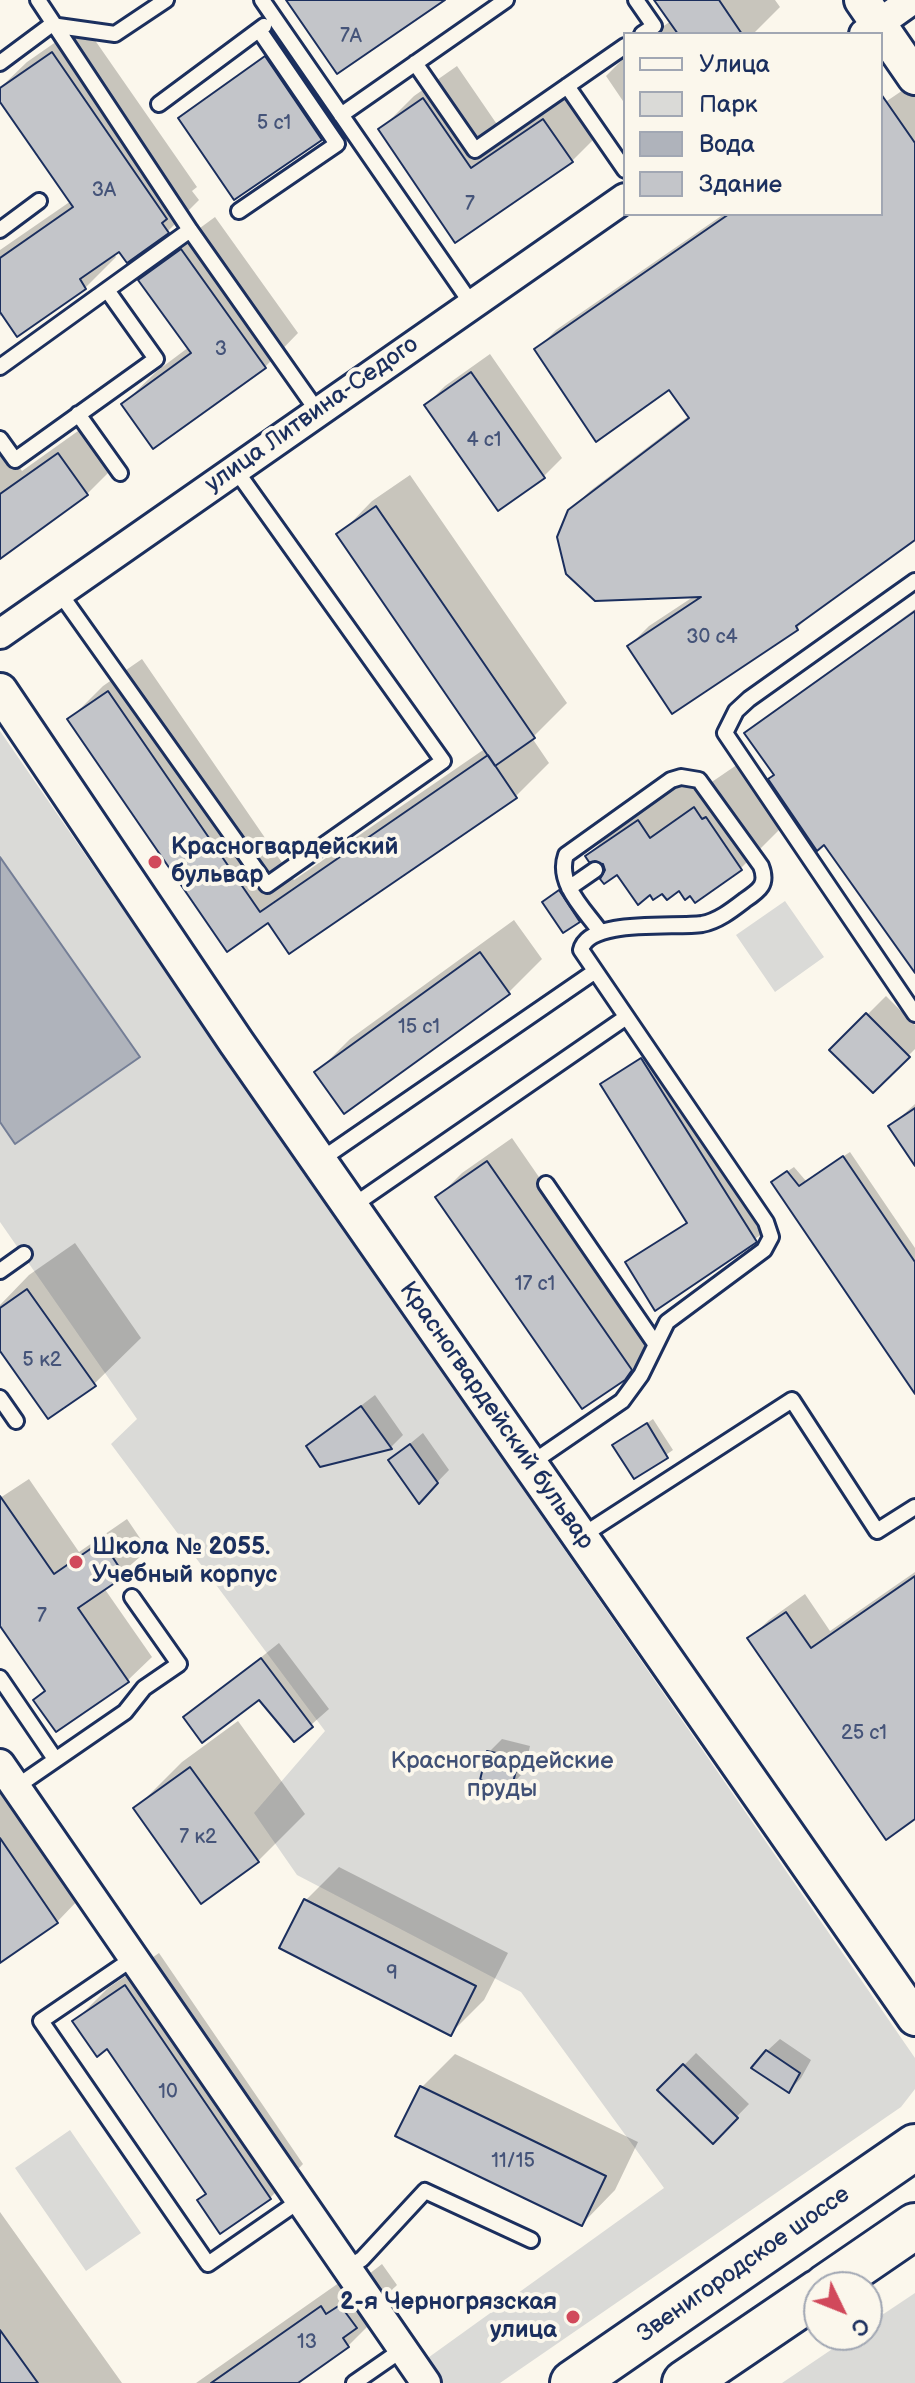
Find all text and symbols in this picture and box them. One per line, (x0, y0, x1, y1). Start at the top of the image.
house number: 7А (340, 25, 362, 49)
legend (623, 32, 883, 216)
text: Улица (699, 50, 770, 79)
text: Парк (699, 90, 757, 119)
house number: 5 с1 (257, 112, 291, 136)
text: Вода (699, 130, 755, 159)
text: Здание (699, 170, 782, 199)
house number: 3А (92, 179, 116, 203)
house number: 7 (465, 193, 475, 217)
street label: улица Литвина-Седого (200, 331, 424, 499)
house number: 3 (215, 338, 227, 362)
house number: 4 с1 (466, 429, 502, 453)
house number: 30 с4 (686, 626, 738, 650)
place label: Красногвардейский бульвар (171, 834, 398, 890)
marker: Красногвардейский бульвар (146, 853, 164, 871)
house number: 15 с1 (398, 1016, 440, 1040)
house number: 17 с1 (515, 1273, 555, 1297)
street label: Красногвардейский бульвар (392, 1277, 600, 1555)
house number: 5 к2 (22, 1349, 62, 1373)
place label: Школа № 2055. Учебный корпус (92, 1534, 277, 1590)
marker: Школа № 2055. Учебный корпус (67, 1553, 85, 1571)
house number: 7 (37, 1605, 47, 1629)
house number: 25 с1 (841, 1722, 887, 1746)
park label: Красногвардейские пруды (390, 1748, 614, 1804)
house number: 7 к2 (179, 1826, 217, 1850)
house number: 9 (386, 1962, 398, 1986)
house number: 10 (158, 2081, 178, 2105)
house number: 11/15 (491, 2150, 535, 2174)
street label: Звенигородское шоссе (632, 2181, 856, 2349)
north arrow (803, 2271, 883, 2351)
place label: 2-я Черногрязская улица (340, 2289, 557, 2345)
marker: 2-я Черногрязская улица (564, 2308, 582, 2326)
text: С (844, 2312, 875, 2341)
house number: 13 (297, 2331, 317, 2355)

